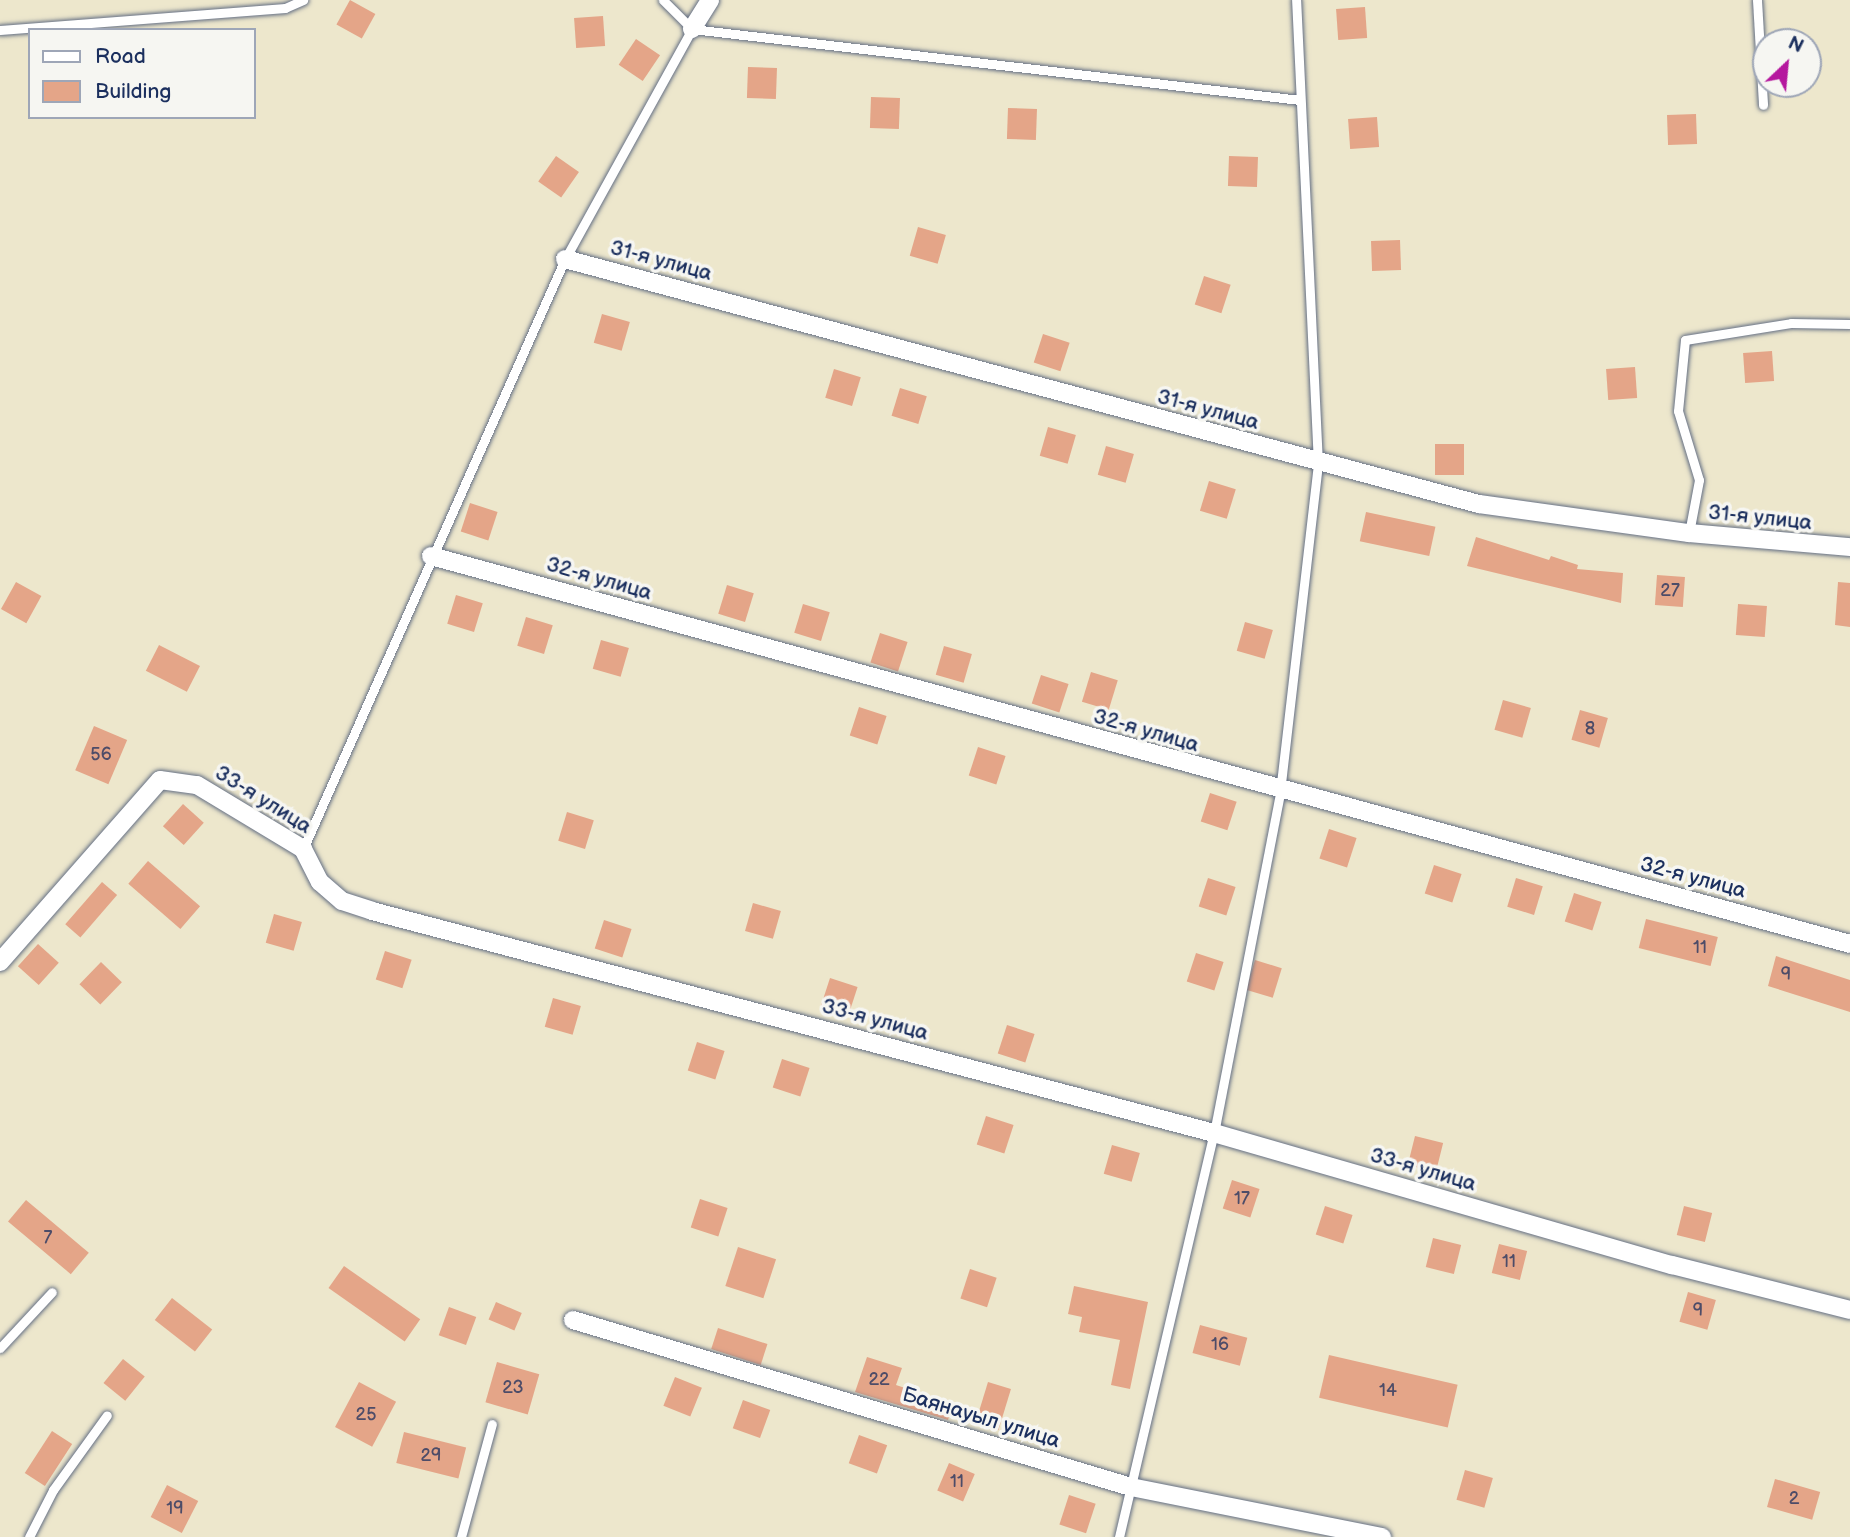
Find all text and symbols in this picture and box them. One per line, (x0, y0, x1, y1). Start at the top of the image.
legend (28, 28, 256, 119)
north arrow (1752, 28, 1822, 98)
text: N (1784, 32, 1807, 59)
text: Road (95, 44, 146, 69)
text: Building (95, 79, 171, 104)
street label: 31-я улица (607, 235, 715, 287)
street label: 31-я улица (1154, 384, 1262, 436)
street label: 31-я улица (1707, 500, 1813, 536)
street label: 32-я улица (543, 552, 655, 606)
house number: 27 (1660, 580, 1680, 602)
street label: 32-я улица (1090, 704, 1202, 758)
house number: 8 (1585, 718, 1595, 740)
house number: 56 (90, 744, 112, 766)
street label: 33-я улица (210, 760, 316, 840)
street label: 32-я улица (1637, 852, 1749, 904)
house number: 11 (1693, 937, 1707, 959)
house number: 9 (1781, 964, 1791, 986)
street label: 33-я улица (819, 994, 931, 1046)
street label: 33-я улица (1367, 1143, 1479, 1197)
house number: 17 (1234, 1188, 1250, 1210)
house number: 7 (44, 1227, 52, 1249)
house number: 11 (1502, 1251, 1516, 1273)
house number: 9 (1693, 1300, 1703, 1322)
house number: 16 (1211, 1334, 1229, 1356)
house number: 22 (868, 1369, 890, 1391)
house number: 23 (502, 1377, 524, 1399)
house number: 14 (1379, 1380, 1397, 1402)
street label: Баянауыл улица (899, 1382, 1063, 1454)
house number: 25 (356, 1404, 376, 1426)
house number: 29 (420, 1445, 442, 1467)
house number: 11 (950, 1471, 964, 1493)
house number: 2 (1789, 1488, 1799, 1510)
house number: 19 (166, 1498, 184, 1520)

